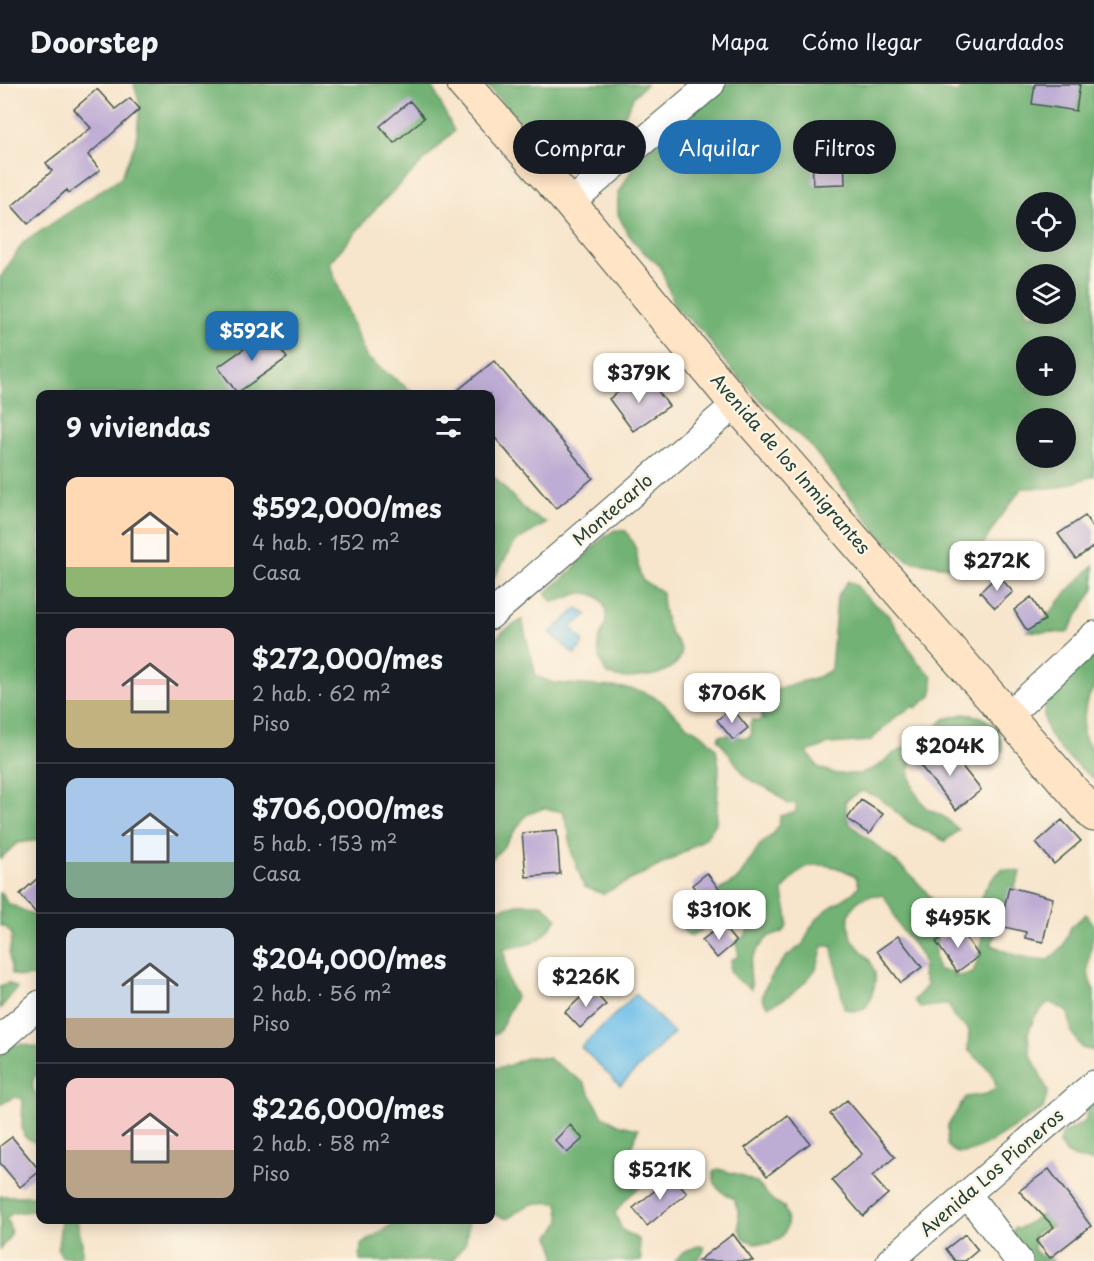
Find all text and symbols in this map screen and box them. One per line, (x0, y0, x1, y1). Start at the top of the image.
text: Doorstep (30, 20, 159, 63)
text: Mapa (711, 25, 769, 57)
text: Cómo llegar (802, 25, 922, 57)
text: Guardados (955, 25, 1064, 57)
chip: Comprar (513, 120, 646, 174)
chip: Alquilar (658, 120, 781, 174)
chip: Filtros (793, 120, 896, 174)
map controls (1016, 192, 1076, 468)
button: locate (1016, 192, 1076, 252)
button: layers (1016, 264, 1076, 324)
pin: $592K (210, 311, 294, 362)
text: $592K (219, 315, 285, 345)
button: + (1016, 336, 1076, 396)
pin: $379K (597, 353, 681, 404)
text: $379K (607, 357, 671, 387)
street label: Avenida de los Inmigrantes (705, 367, 877, 559)
text: 9 viviendas (66, 407, 211, 446)
button: − (1016, 408, 1076, 468)
icon: filters (432, 410, 465, 443)
street label: Montecarlo (566, 466, 658, 551)
text: $592,000/mes (252, 488, 442, 527)
icon: home (114, 501, 186, 573)
text: 4 hab. · 152 m² (252, 527, 400, 557)
pin: $272K (955, 541, 1039, 592)
text: $272K (964, 545, 1030, 575)
text: Casa (252, 557, 301, 587)
text: $272,000/mes (252, 639, 443, 678)
icon: home (114, 652, 186, 724)
pin: $706K (690, 673, 774, 724)
text: $706K (698, 677, 766, 707)
text: 2 hab. · 62 m² (252, 678, 391, 708)
text: Piso (252, 708, 290, 738)
pin: $204K (908, 726, 992, 777)
text: $204K (916, 730, 984, 760)
text: $706,000/mes (252, 789, 444, 828)
icon: home (114, 802, 186, 874)
text: 5 hab. · 153 m² (252, 828, 397, 858)
text: Casa (252, 858, 301, 888)
pin: $310K (677, 890, 761, 941)
text: $310K (687, 894, 751, 924)
pin: $495K (916, 898, 1000, 949)
text: $495K (925, 902, 991, 932)
text: $204,000/mes (252, 939, 447, 978)
icon: home (114, 952, 186, 1024)
pin: $226K (544, 957, 628, 1008)
text: $226K (552, 961, 620, 991)
text: 2 hab. · 56 m² (252, 978, 392, 1008)
text: Piso (252, 1008, 290, 1038)
text: $226,000/mes (252, 1089, 444, 1128)
icon: home (114, 1102, 186, 1174)
street label: Avenida Los Pioneros (913, 1102, 1069, 1242)
text: 2 hab. · 58 m² (252, 1128, 390, 1158)
pin: $521K (618, 1150, 702, 1201)
text: $521K (628, 1154, 692, 1184)
text: Piso (252, 1158, 290, 1188)

